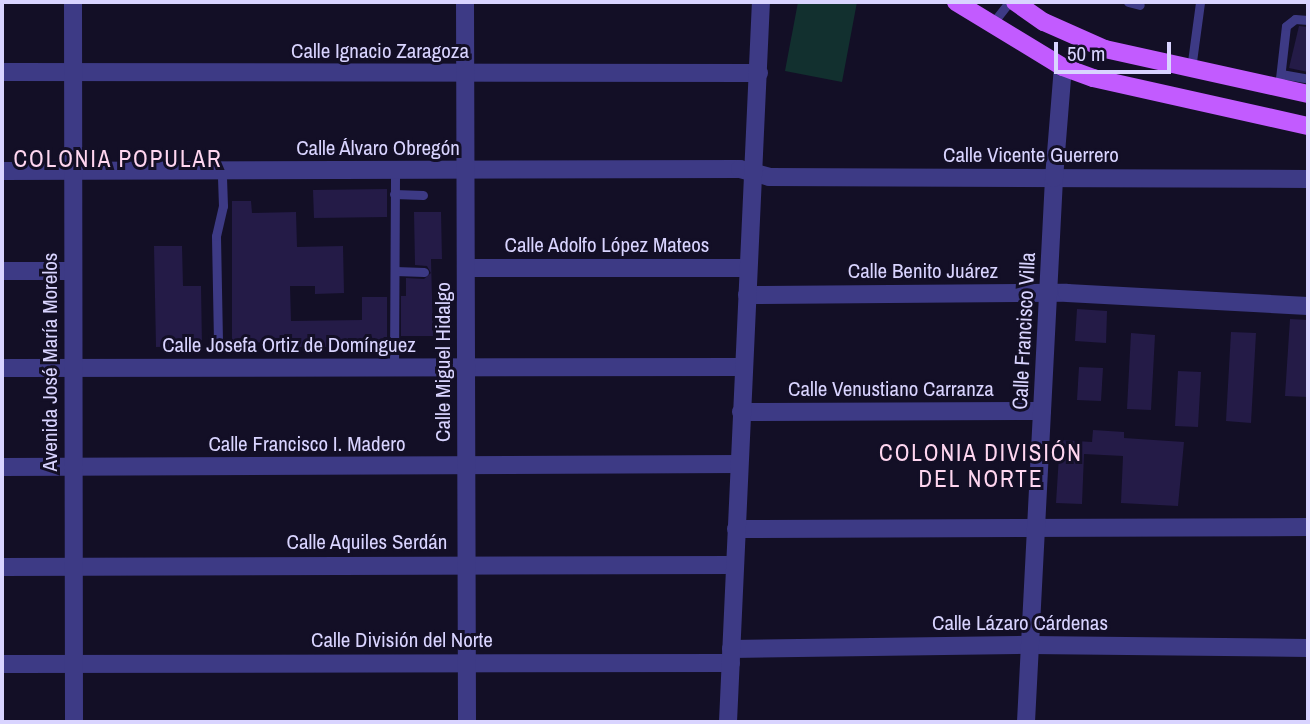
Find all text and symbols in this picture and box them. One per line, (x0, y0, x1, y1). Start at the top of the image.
scale bar (1058, 28, 1175, 72)
street label: Calle Ignacio Zaragoza (291, 38, 469, 64)
text: 50 m (1067, 39, 1105, 68)
street label: Calle Álvaro Obregón (296, 135, 460, 161)
street label: Calle Vicente Guerrero (943, 142, 1119, 168)
district label: COLONIA POPULAR (15, 145, 221, 173)
street label: Calle Adolfo López Mateos (504, 232, 710, 258)
street label: Calle Francisco Villa (1007, 252, 1041, 410)
street label: Avenida José María Morelos (37, 253, 63, 471)
street label: Calle Benito Juárez (848, 258, 998, 284)
street label: Calle Miguel Hidalgo (430, 282, 456, 442)
street label: Calle Josefa Ortiz de Domínguez (162, 332, 416, 358)
street label: Calle Venustiano Carranza (788, 376, 994, 402)
street label: Calle Francisco I. Madero (208, 431, 406, 457)
district label: COLONIA DIVISIÓN DEL NORTE (881, 439, 1081, 493)
street label: Calle Aquiles Serdán (286, 529, 448, 555)
street label: Calle Lázaro Cárdenas (932, 610, 1108, 636)
street label: Calle División del Norte (311, 627, 493, 653)

